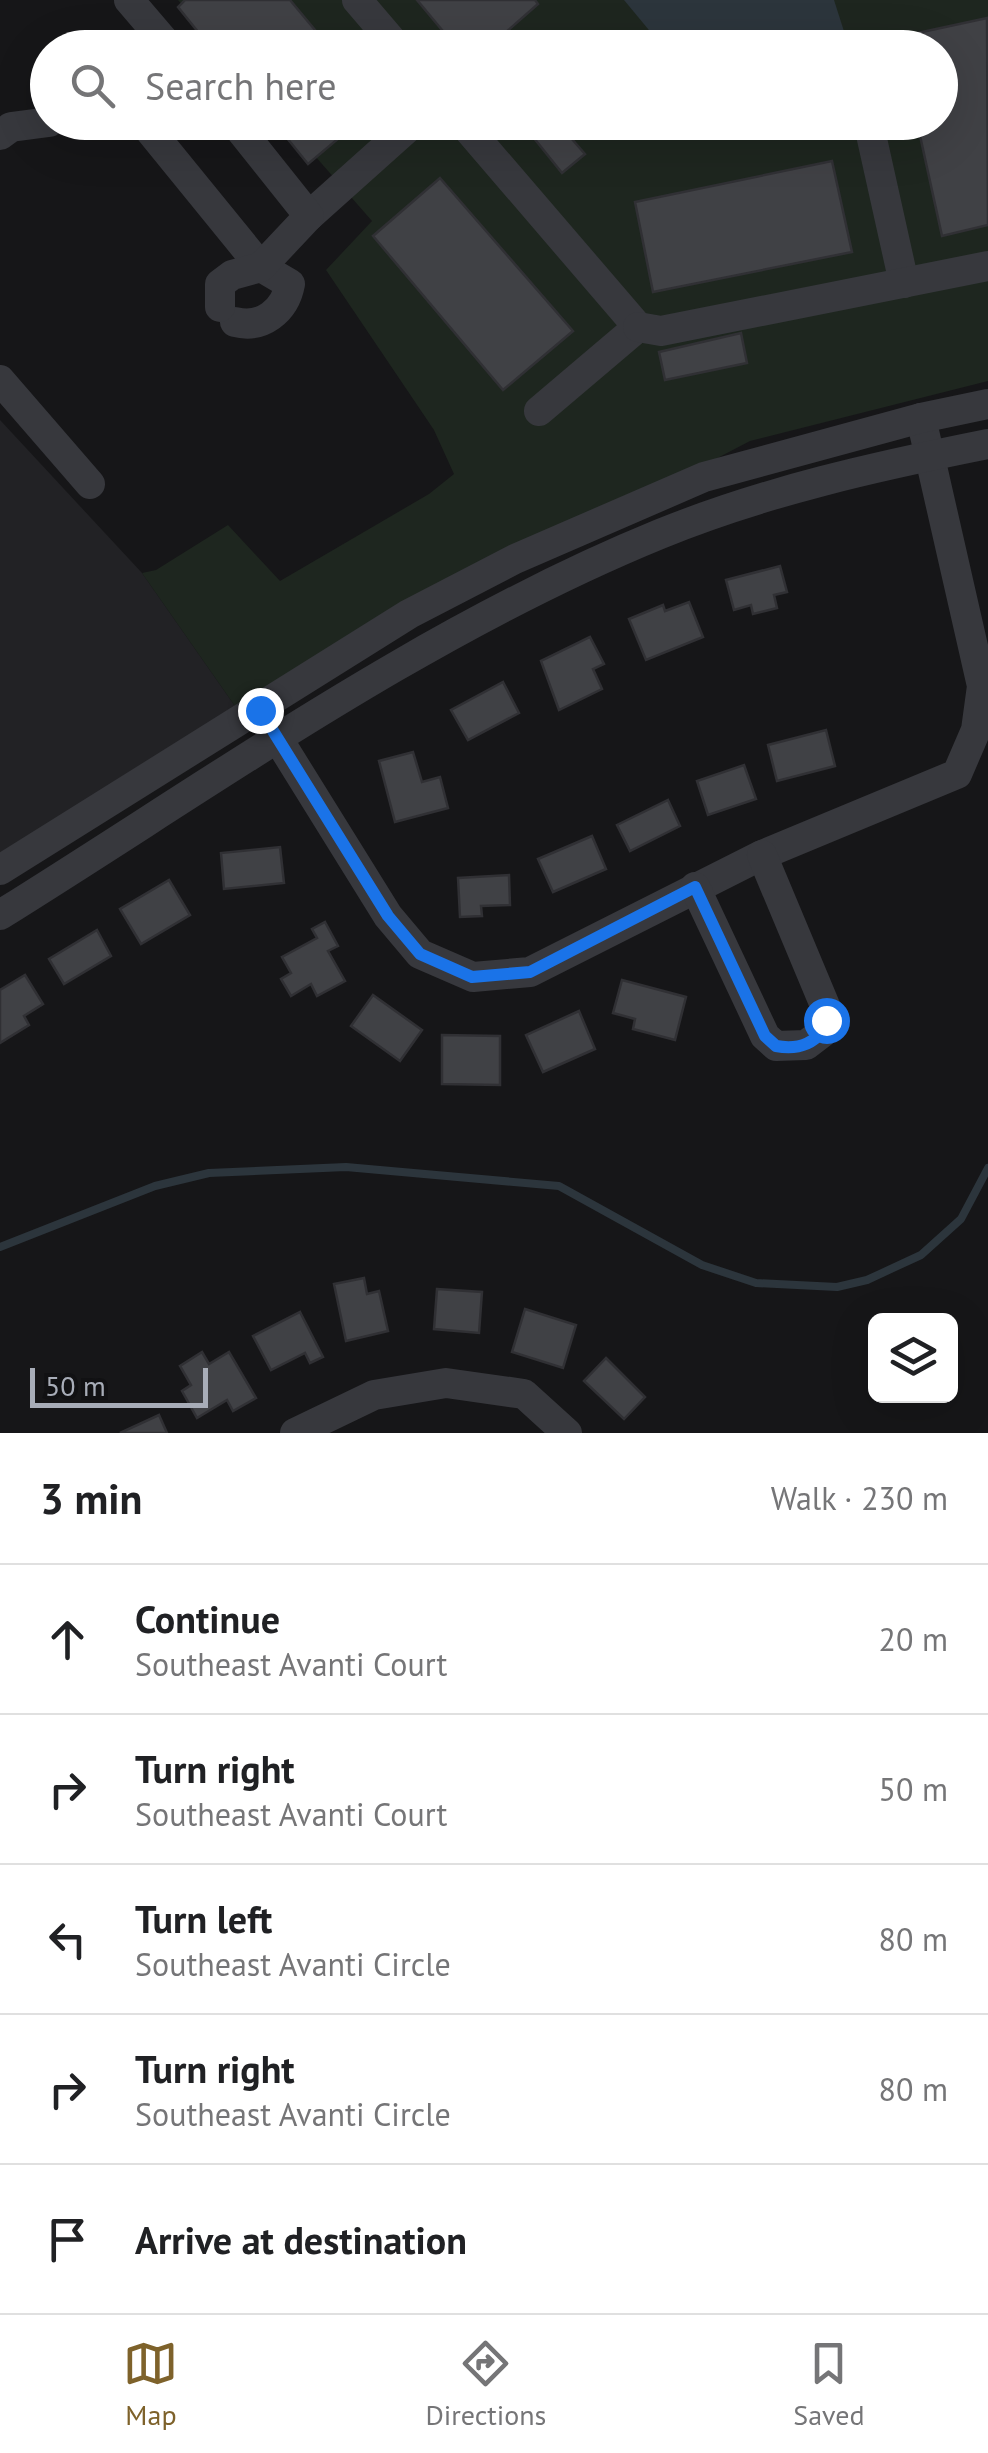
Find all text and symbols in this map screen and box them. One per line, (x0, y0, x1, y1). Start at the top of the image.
search box (30, 30, 958, 140)
icon: search (65, 58, 120, 113)
text: Search here (145, 61, 337, 110)
route end (238, 688, 284, 734)
route start (804, 998, 850, 1044)
map controls (868, 1313, 958, 1403)
button: layers (868, 1313, 958, 1403)
scale bar (30, 1363, 208, 1408)
text: 50 m (45, 1367, 106, 1404)
text: 3 min (40, 1471, 142, 1526)
text: Walk · 230 m (771, 1477, 948, 1519)
text: Continue (135, 1594, 280, 1643)
icon: ahead (40, 1612, 95, 1667)
text: 20 m (879, 1618, 948, 1660)
text: Southeast Avanti Court (135, 1643, 447, 1685)
text: Turn right (135, 1744, 295, 1793)
icon: right (40, 1762, 95, 1817)
text: 50 m (879, 1768, 948, 1810)
text: Southeast Avanti Court (135, 1793, 447, 1835)
text: Turn left (135, 1894, 272, 1943)
icon: left (40, 1912, 95, 1967)
text: 80 m (879, 1918, 948, 1960)
text: Southeast Avanti Circle (135, 1943, 451, 1985)
text: Turn right (135, 2044, 295, 2093)
icon: right (40, 2062, 95, 2117)
text: 80 m (879, 2068, 948, 2110)
text: Southeast Avanti Circle (135, 2093, 451, 2135)
icon: arrive (40, 2212, 95, 2267)
text: Arrive at destination (135, 2215, 467, 2264)
tab: Map (123, 2336, 178, 2433)
tab: Directions (425, 2336, 546, 2433)
tab: Saved (793, 2336, 865, 2433)

